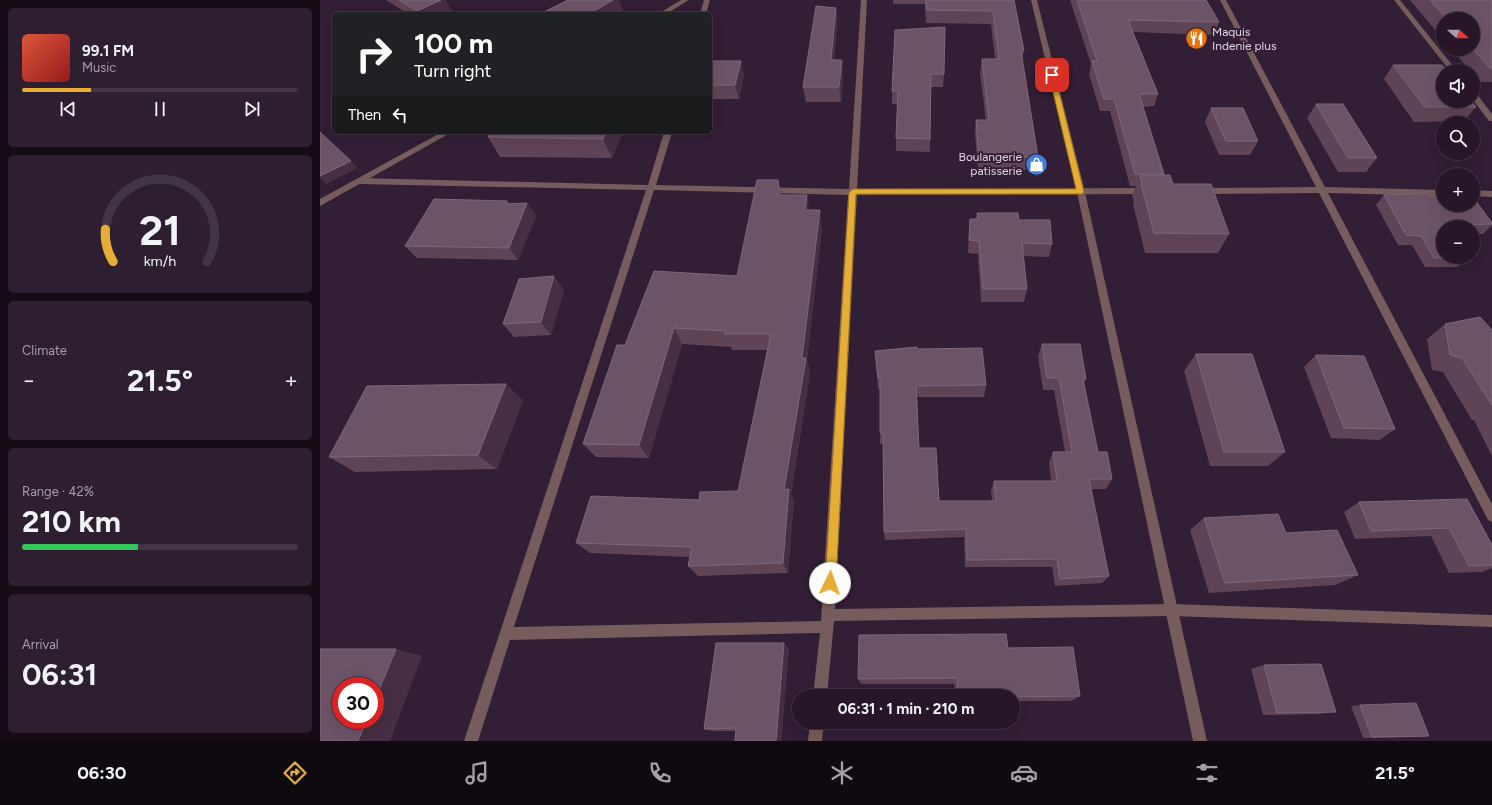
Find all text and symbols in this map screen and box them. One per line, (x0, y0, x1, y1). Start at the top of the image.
north arrow (1436, 12, 1480, 56)
map controls (1436, 12, 1480, 264)
place label: Maquis Indenie plus (1212, 25, 1277, 53)
text: 100 m (414, 26, 493, 60)
restaurant icon: Maquis Indenie plus (1184, 26, 1210, 52)
icon: right (348, 28, 400, 80)
text: 99.1 FM (82, 42, 134, 60)
pin (1035, 58, 1069, 92)
text: Music (82, 60, 116, 75)
text: Turn right (414, 60, 491, 82)
icon: arrive (1041, 64, 1063, 86)
button: sound (1436, 64, 1480, 108)
icon: previous (57, 98, 79, 120)
icon: pause (149, 98, 171, 120)
icon: next (241, 98, 263, 120)
icon: left (389, 104, 411, 126)
text: Then (348, 106, 381, 124)
button: search (1436, 116, 1480, 160)
place label: Boulangerie patisserie (959, 150, 1022, 178)
shop icon: Boulangerie patisserie (1024, 151, 1050, 177)
button: + (1436, 168, 1480, 212)
text: 21 (139, 205, 181, 255)
button: − (1436, 220, 1480, 264)
text: km/h (144, 251, 176, 269)
text: Climate (22, 343, 67, 358)
text: 21.5° (127, 362, 193, 399)
text: − (22, 367, 36, 394)
text: + (284, 367, 298, 394)
text: Range · 42% (22, 484, 94, 499)
text: 210 km (22, 503, 121, 540)
position arrow (809, 562, 851, 604)
text: Arrival (22, 637, 59, 652)
text: 06:31 (22, 656, 97, 693)
speed limit sign: 30 (332, 677, 384, 729)
text: 06:31 · 1 min · 210 m (838, 700, 974, 718)
icon: directions (281, 759, 309, 787)
icon: music (463, 759, 491, 787)
icon: phone (646, 759, 674, 787)
icon: climate (828, 759, 856, 787)
icon: car (1010, 759, 1038, 787)
icon: filters (1193, 759, 1221, 787)
text: 06:30 (77, 762, 126, 784)
text: 21.5° (1375, 762, 1415, 784)

